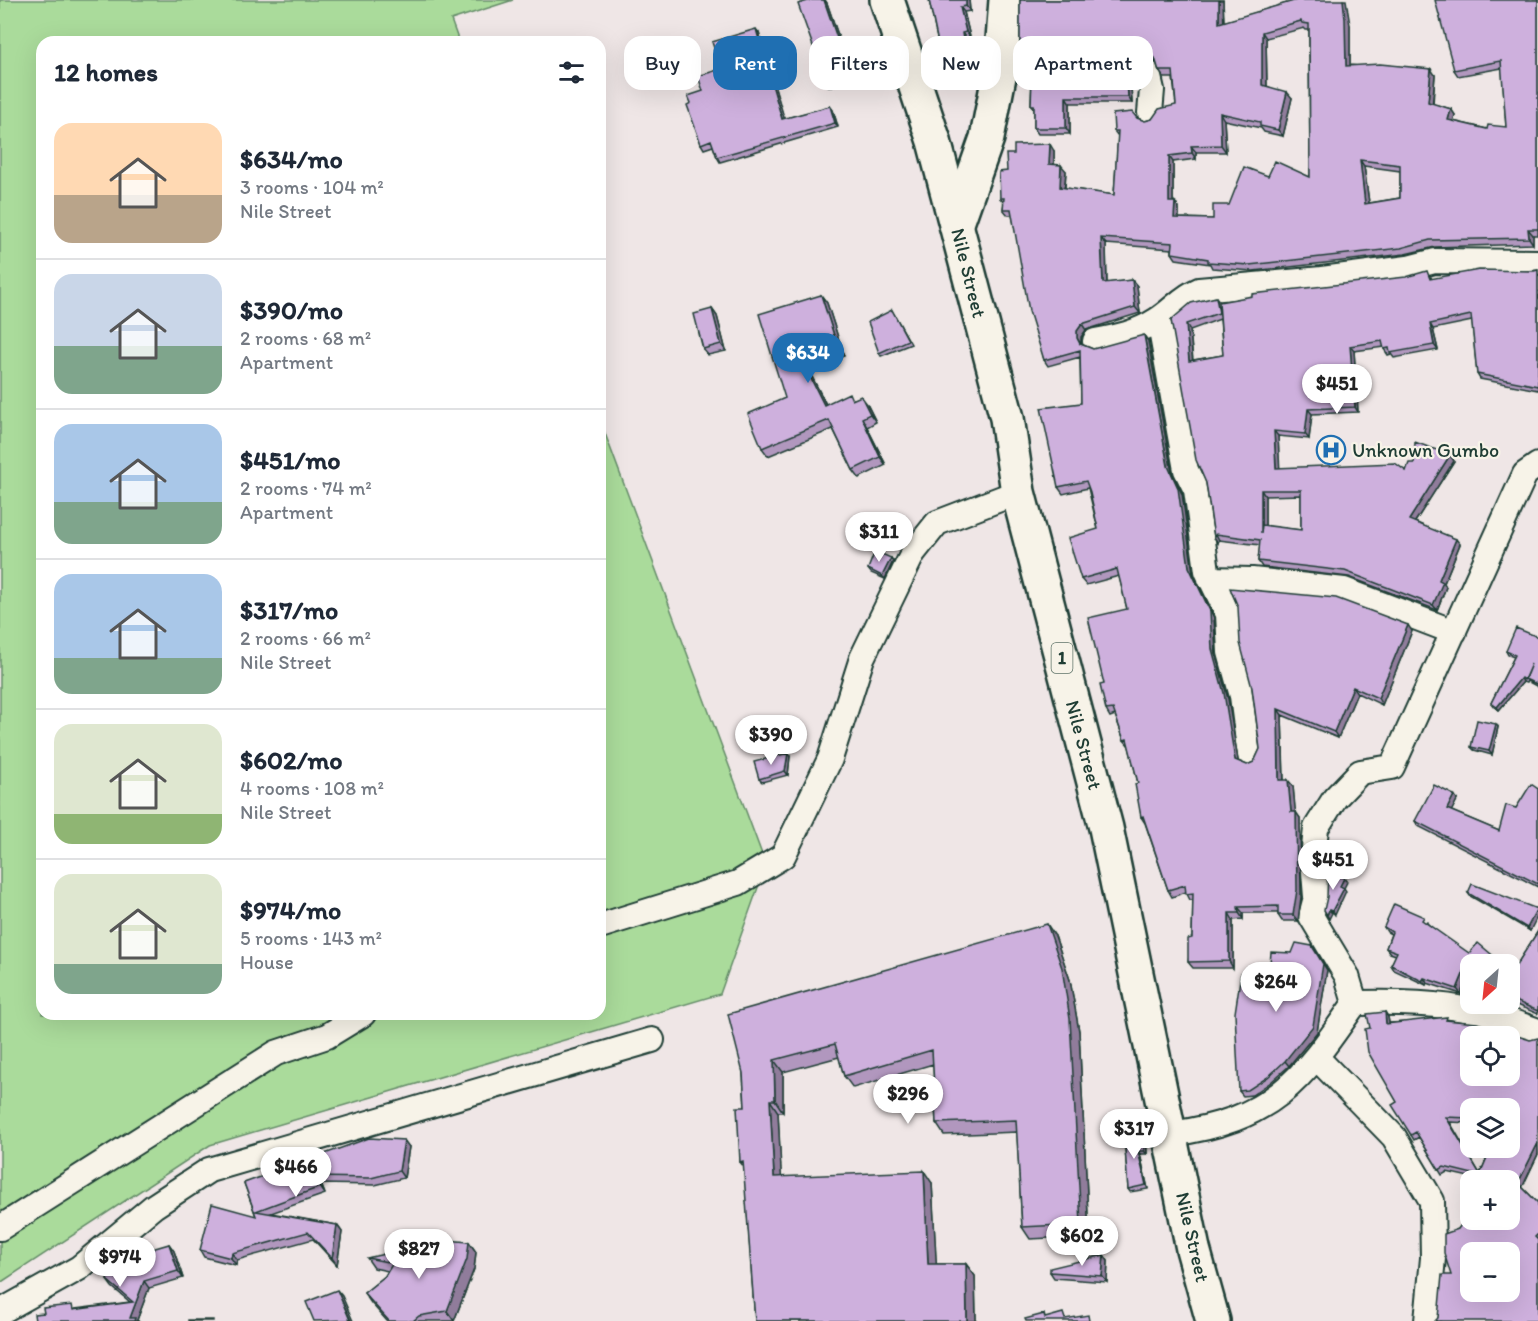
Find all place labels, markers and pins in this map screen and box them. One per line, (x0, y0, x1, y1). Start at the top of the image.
pin: $634 (772, 333, 844, 384)
pin: $451 (1301, 364, 1373, 415)
hospital icon: Unknown Gumbo (1315, 434, 1347, 466)
place label: Unknown Gumbo (1352, 438, 1499, 462)
pin: $311 (843, 512, 915, 563)
pin: $390 (735, 715, 807, 766)
pin: $451 (1297, 840, 1369, 891)
pin: $264 (1240, 962, 1312, 1013)
pin: $296 (872, 1074, 944, 1125)
pin: $317 (1098, 1109, 1170, 1160)
pin: $466 (260, 1147, 332, 1198)
pin: $602 (1046, 1216, 1118, 1267)
pin: $827 (383, 1229, 455, 1280)
pin: $974 (84, 1237, 156, 1288)

